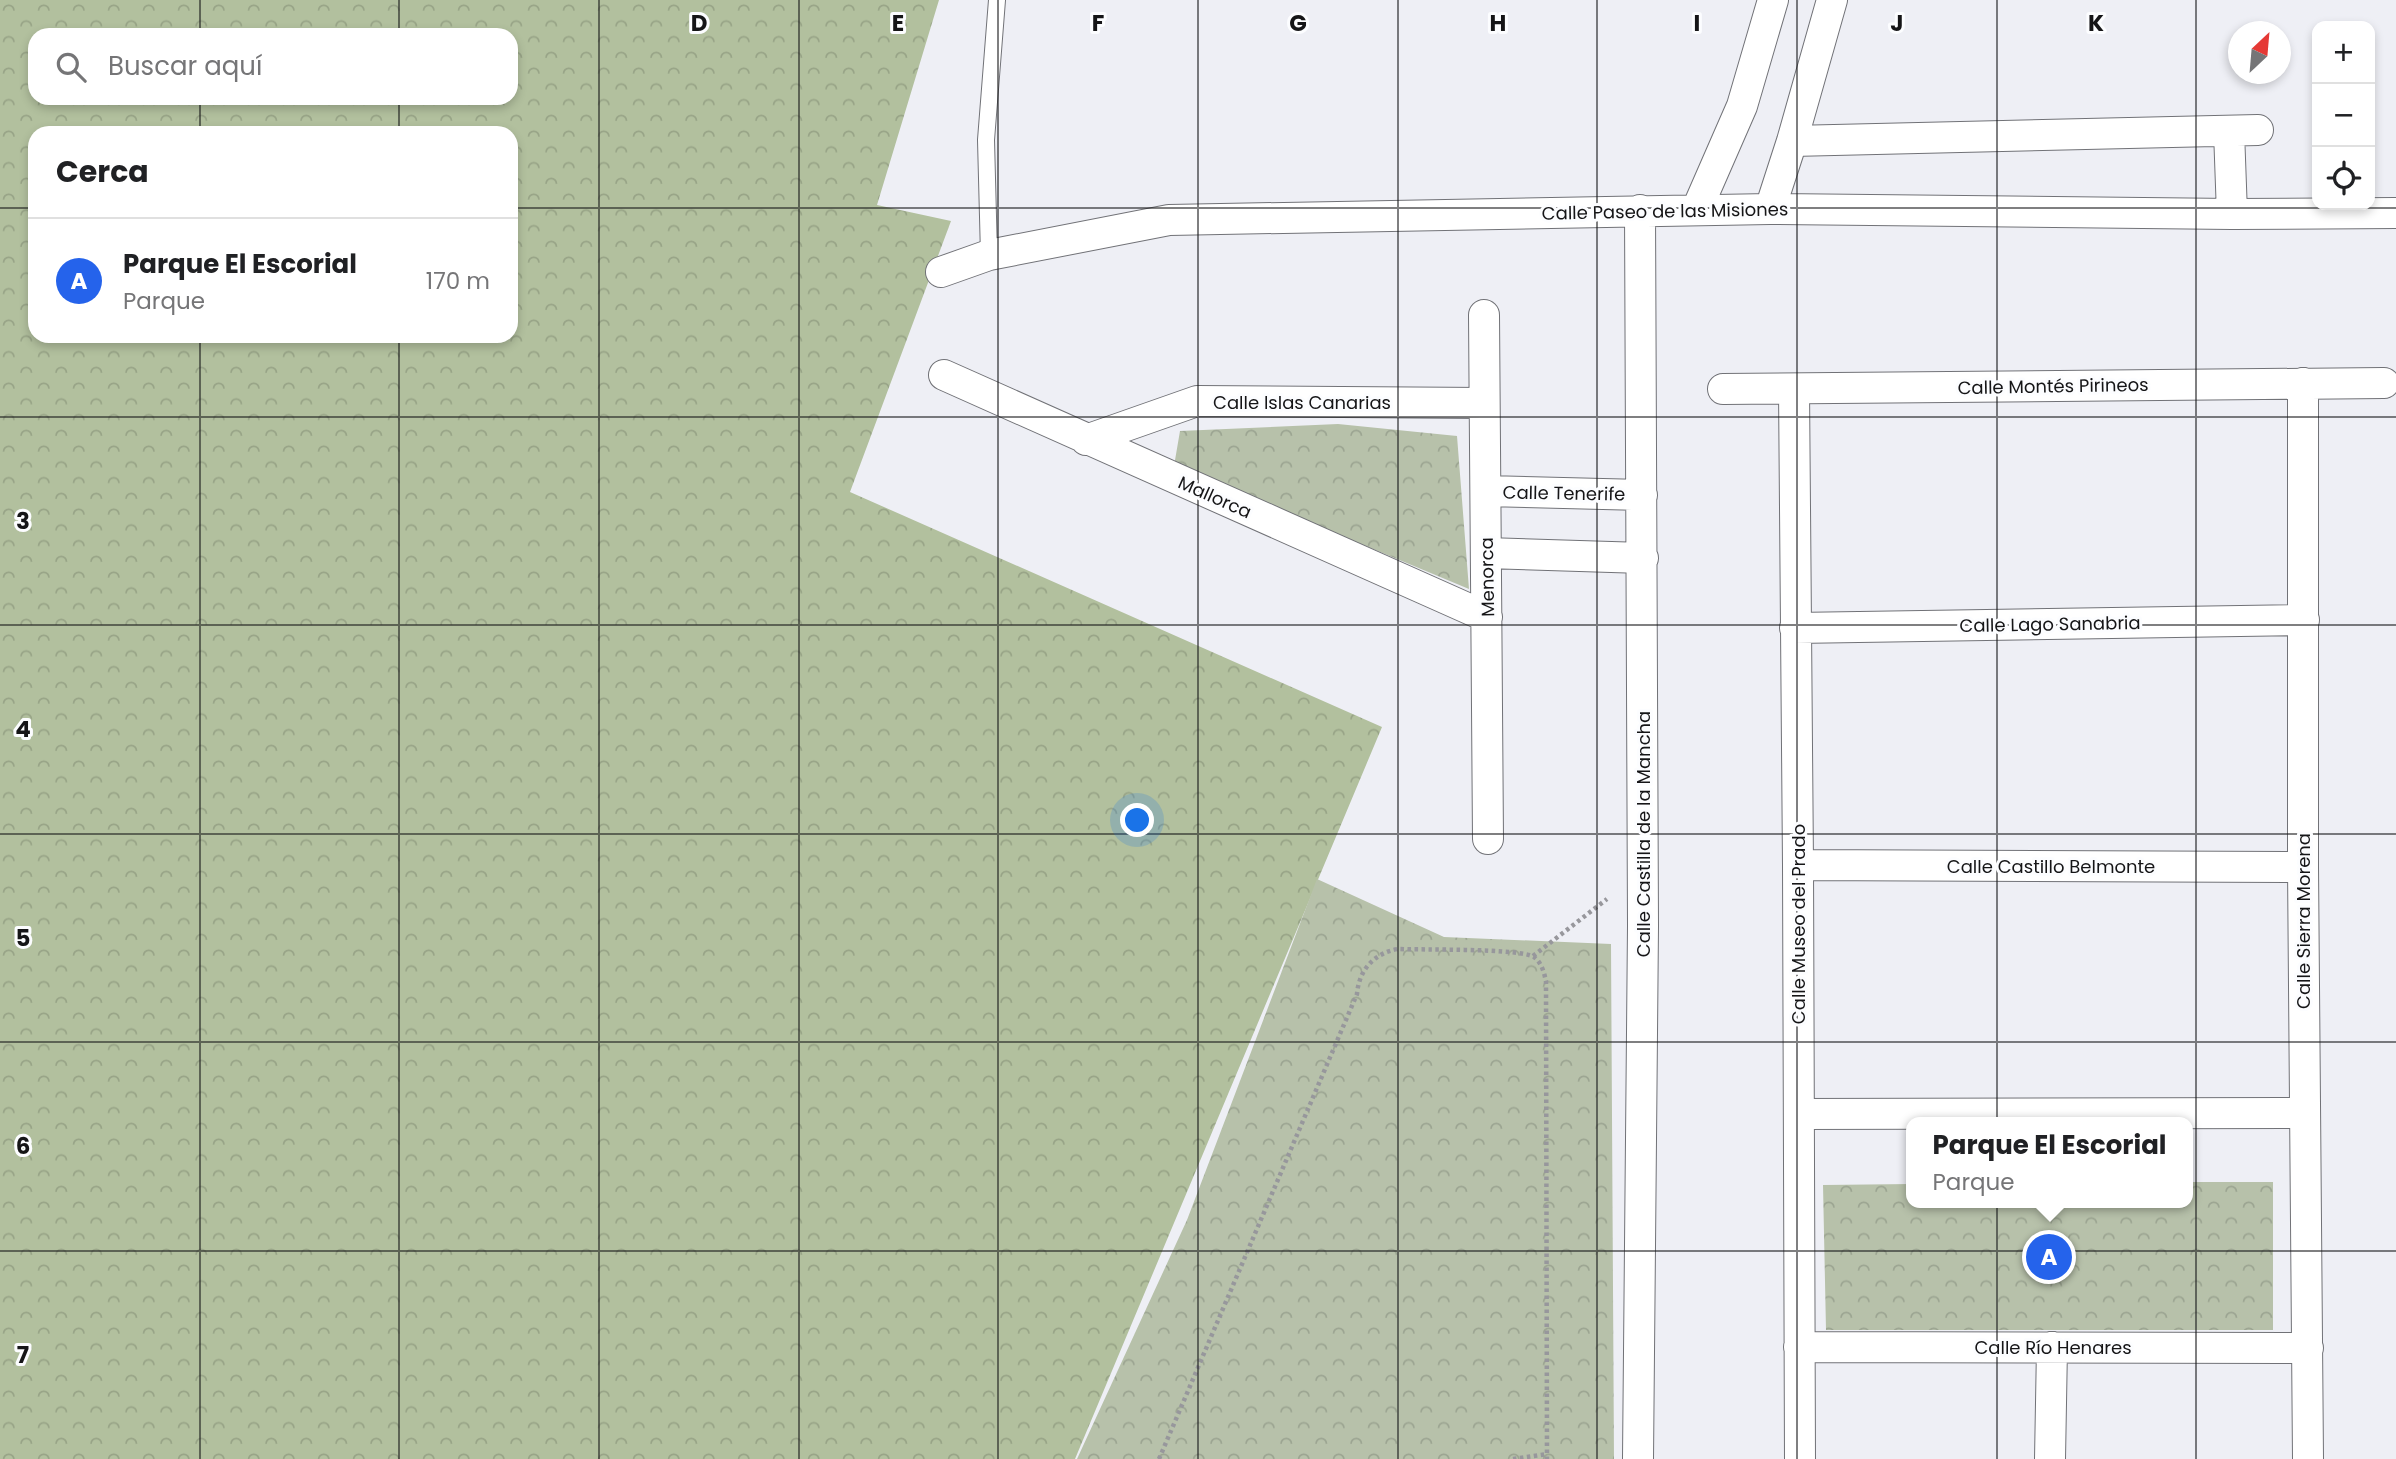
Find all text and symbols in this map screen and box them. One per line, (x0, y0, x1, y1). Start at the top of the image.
text: D (691, 7, 707, 39)
text: E (892, 7, 904, 39)
text: F (1092, 7, 1104, 39)
text: G (1289, 7, 1307, 39)
text: H (1490, 7, 1506, 39)
text: I (1694, 7, 1700, 39)
text: J (1890, 7, 1904, 39)
text: K (2088, 7, 2104, 39)
north arrow (2228, 21, 2291, 84)
map controls (2312, 21, 2375, 210)
button: + (2312, 21, 2375, 84)
search box (28, 28, 518, 105)
icon: search (52, 48, 90, 86)
text: Buscar aquí (108, 48, 262, 84)
button: − (2312, 84, 2375, 147)
button: locate (2312, 147, 2375, 210)
text: Cerca (56, 150, 149, 193)
street label: Calle Paseo de las Misiones (1541, 196, 1789, 226)
text: Parque El Escorial (123, 246, 357, 282)
text: A (71, 265, 87, 297)
text: 170 m (426, 265, 490, 297)
text: Parque (123, 285, 205, 317)
street label: Calle Montés Pirineos (1957, 372, 2149, 400)
street label: Calle Islas Canarias (1213, 390, 1391, 415)
street label: Mallorca (1174, 470, 1256, 524)
street label: Calle Tenerife (1502, 479, 1626, 507)
text: 3 (16, 505, 30, 537)
street label: Menorca (1474, 537, 1500, 617)
street label: Calle Lago Sanabria (1959, 610, 2141, 638)
street label: Calle Castilla de la Mancha (1631, 711, 1656, 957)
text: 4 (15, 713, 31, 745)
your location (1120, 803, 1154, 837)
street label: Calle Museo del Prado (1786, 824, 1811, 1024)
street label: Calle Sierra Morena (2291, 833, 2316, 1009)
street label: Calle Castillo Belmonte (1947, 854, 2155, 879)
text: 5 (16, 922, 30, 954)
popup (1906, 1117, 2193, 1208)
text: Parque El Escorial (1933, 1127, 2166, 1163)
text: 6 (16, 1130, 30, 1162)
text: Parque (1933, 1166, 2015, 1198)
pin: A (2026, 1231, 2072, 1283)
street label: Calle Río Henares (1974, 1335, 2132, 1360)
text: 7 (17, 1339, 29, 1371)

